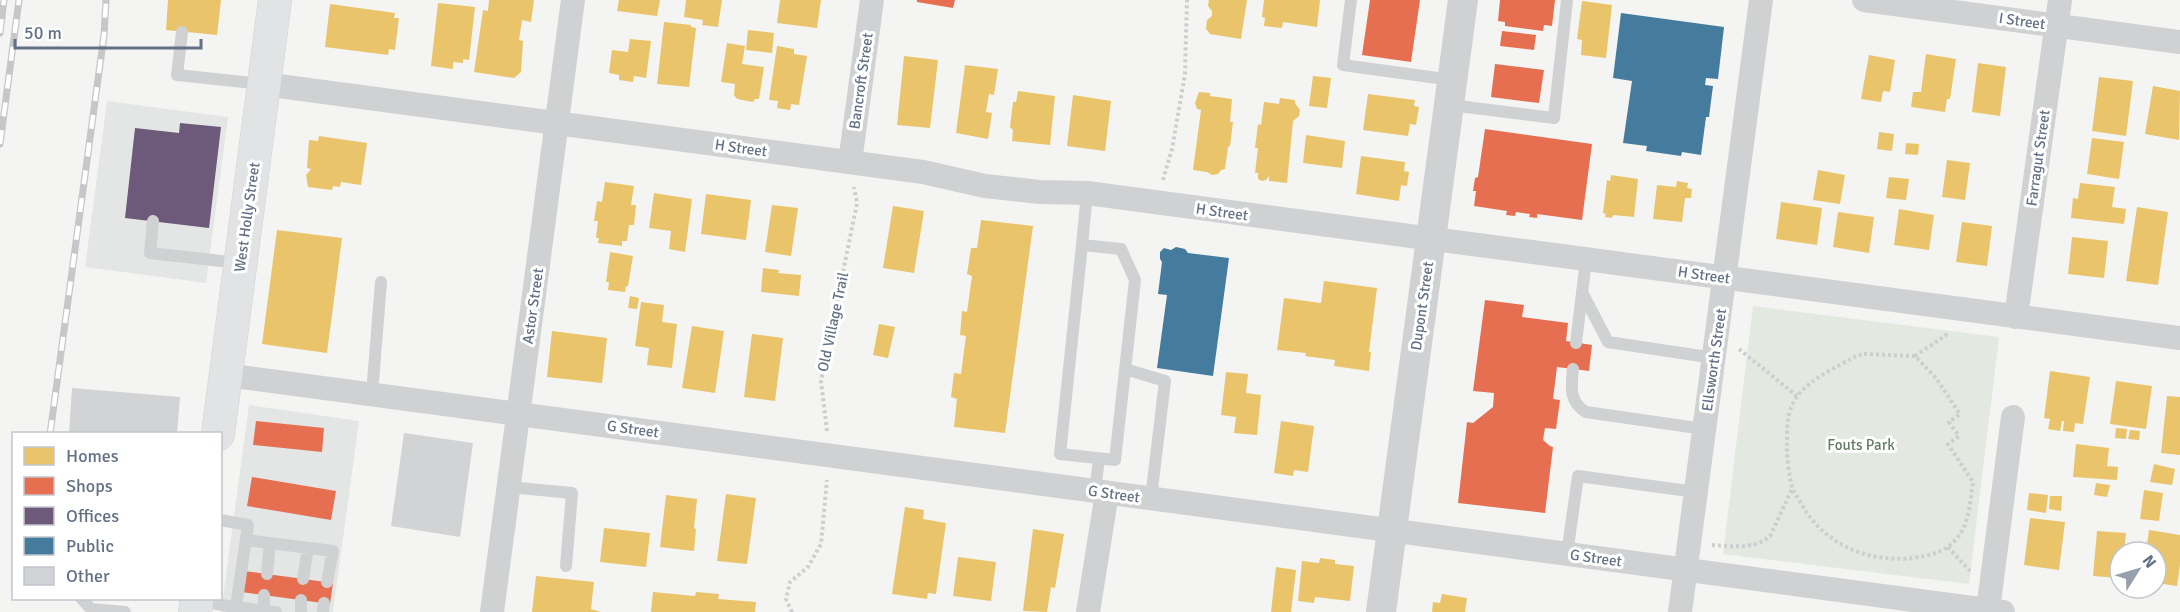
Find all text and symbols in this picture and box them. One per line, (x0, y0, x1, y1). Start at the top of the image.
street label: I Street (1998, 9, 2046, 33)
scale bar (15, 12, 201, 50)
text: 50 m (24, 22, 62, 44)
street label: Bancroft Street (845, 32, 877, 130)
street label: Farragut Street (2022, 109, 2054, 207)
street label: H Street (714, 135, 768, 161)
street label: West Holly Street (230, 161, 264, 273)
street label: H Street (1195, 199, 1249, 225)
street label: Dupont Street (1407, 260, 1437, 352)
street label: H Street (1677, 262, 1731, 288)
street label: Astor Street (519, 267, 547, 345)
street label: Old Village Trail (814, 271, 852, 373)
street label: Ellsworth Street (1698, 307, 1730, 413)
street label: G Street (606, 416, 660, 442)
legend (12, 432, 222, 600)
park label: Fouts Park (1827, 436, 1895, 454)
text: Homes (66, 445, 119, 467)
text: Shops (66, 475, 113, 497)
street label: G Street (1087, 481, 1141, 507)
text: Offices (66, 505, 119, 527)
text: Public (66, 535, 114, 557)
north arrow (2108, 540, 2168, 600)
street label: G Street (1569, 545, 1623, 571)
text: N (2138, 551, 2161, 572)
text: Other (66, 565, 110, 587)

